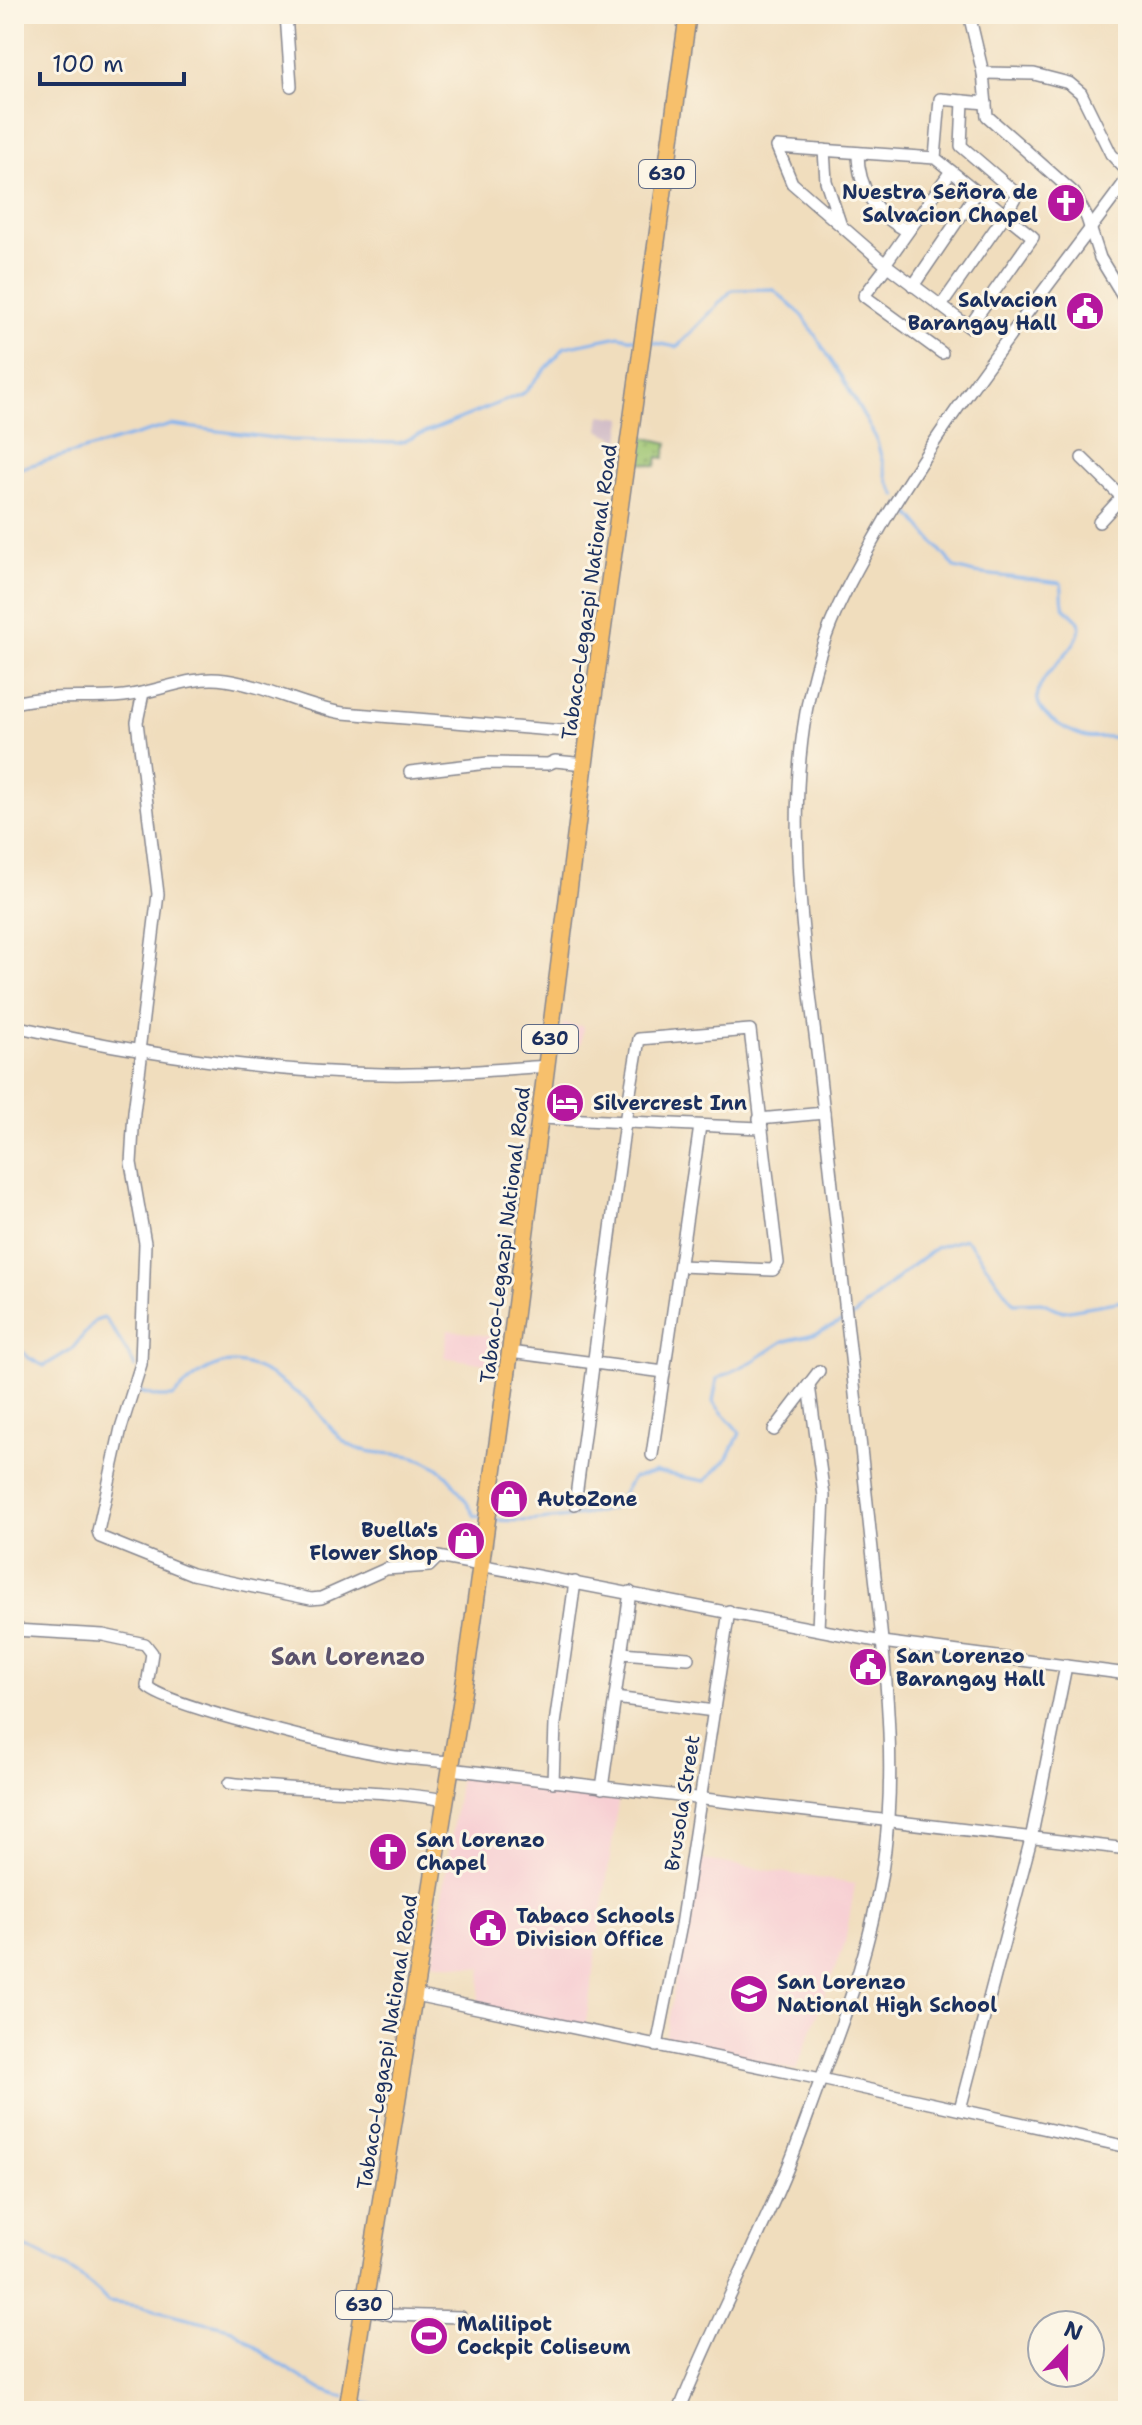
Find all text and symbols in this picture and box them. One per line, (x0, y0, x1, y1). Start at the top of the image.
scale bar (40, 36, 184, 86)
text: 100 m (52, 48, 124, 80)
road number: 630 (639, 160, 695, 188)
place label: Nuestra Señora de Salvacion Chapel (842, 179, 1038, 228)
church icon: Nuestra Señora de Salvacion Chapel (1045, 182, 1087, 224)
place label: Salvacion Barangay Hall (908, 287, 1057, 336)
public building icon: Salvacion Barangay Hall (1064, 290, 1106, 332)
street label: Tabaco-Legazpi National Road (555, 442, 623, 742)
road number: 630 (522, 1025, 578, 1053)
hotel icon: Silvercrest Inn (544, 1082, 586, 1124)
street label: Tabaco-Legazpi National Road (474, 1085, 536, 1385)
place label: Silvercrest Inn (593, 1090, 747, 1116)
shop icon: AutoZone (488, 1478, 530, 1520)
place label: AutoZone (537, 1486, 637, 1512)
place label: Buella's Flower Shop (309, 1517, 438, 1566)
shop icon: Buella's Flower Shop (445, 1520, 487, 1562)
district label: San Lorenzo (271, 1641, 425, 1673)
place label: San Lorenzo Barangay Hall (896, 1643, 1045, 1692)
public building icon: San Lorenzo Barangay Hall (847, 1646, 889, 1688)
street label: Brusola Street (658, 1733, 706, 1873)
place label: San Lorenzo Chapel (416, 1827, 545, 1876)
church icon: San Lorenzo Chapel (367, 1831, 409, 1873)
street label: Tabaco-Legazpi National Road (351, 1892, 423, 2191)
place label: Tabaco Schools Division Office (516, 1903, 675, 1952)
public building icon: Tabaco Schools Division Office (467, 1907, 509, 1949)
place label: San Lorenzo National High School (777, 1969, 997, 2018)
school or university icon: San Lorenzo National High School (728, 1973, 770, 2015)
road number: 630 (336, 2291, 392, 2319)
north arrow (1026, 2309, 1106, 2389)
place label: Malilipot Cockpit Coliseum (457, 2311, 631, 2360)
text: N (1060, 2314, 1087, 2348)
sports icon: Malilipot Cockpit Coliseum (408, 2315, 450, 2357)

